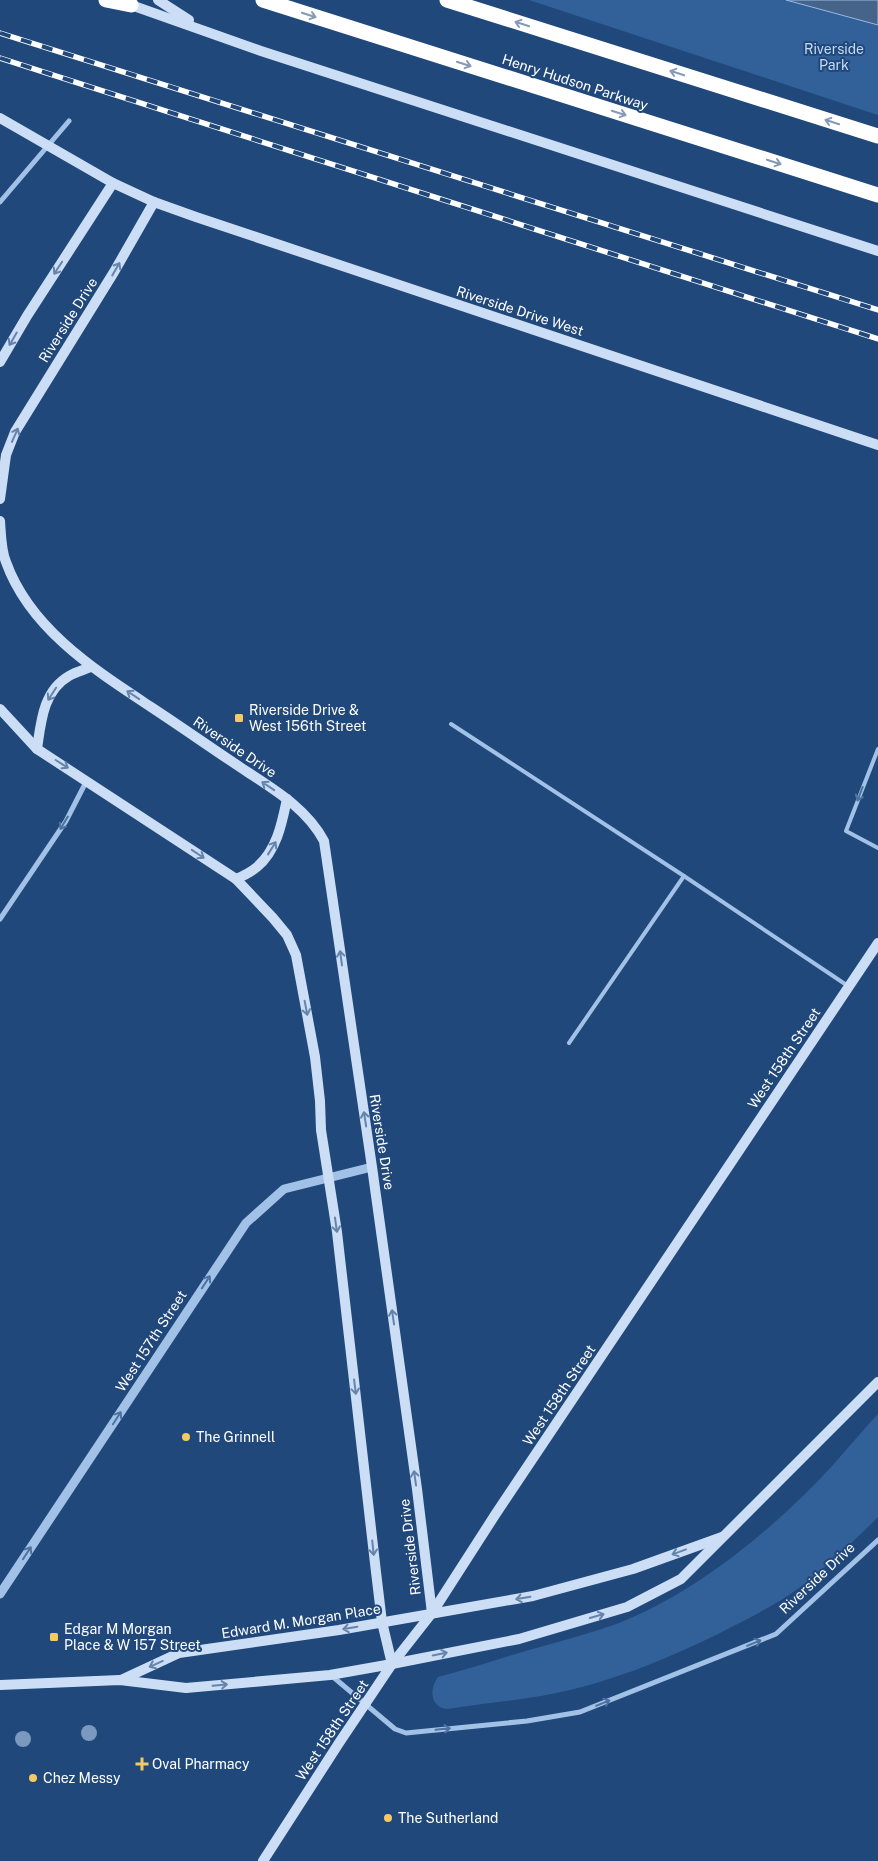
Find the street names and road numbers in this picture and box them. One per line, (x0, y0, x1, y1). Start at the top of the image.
street label: Henry Hudson Parkway (500, 51, 651, 113)
street label: Riverside Drive (36, 275, 100, 365)
street label: Riverside Drive West (454, 283, 586, 339)
street label: Riverside Drive (190, 713, 280, 781)
street label: West 158th Street (744, 1005, 824, 1111)
street label: Riverside Drive (367, 1093, 397, 1191)
street label: West 157th Street (112, 1287, 190, 1395)
street label: West 158th Street (519, 1342, 599, 1448)
street label: Riverside Drive (396, 1498, 424, 1596)
street label: Riverside Drive (776, 1539, 858, 1617)
street label: Edward M. Morgan Place (220, 1601, 382, 1641)
street label: West 158th Street (292, 1677, 372, 1783)

